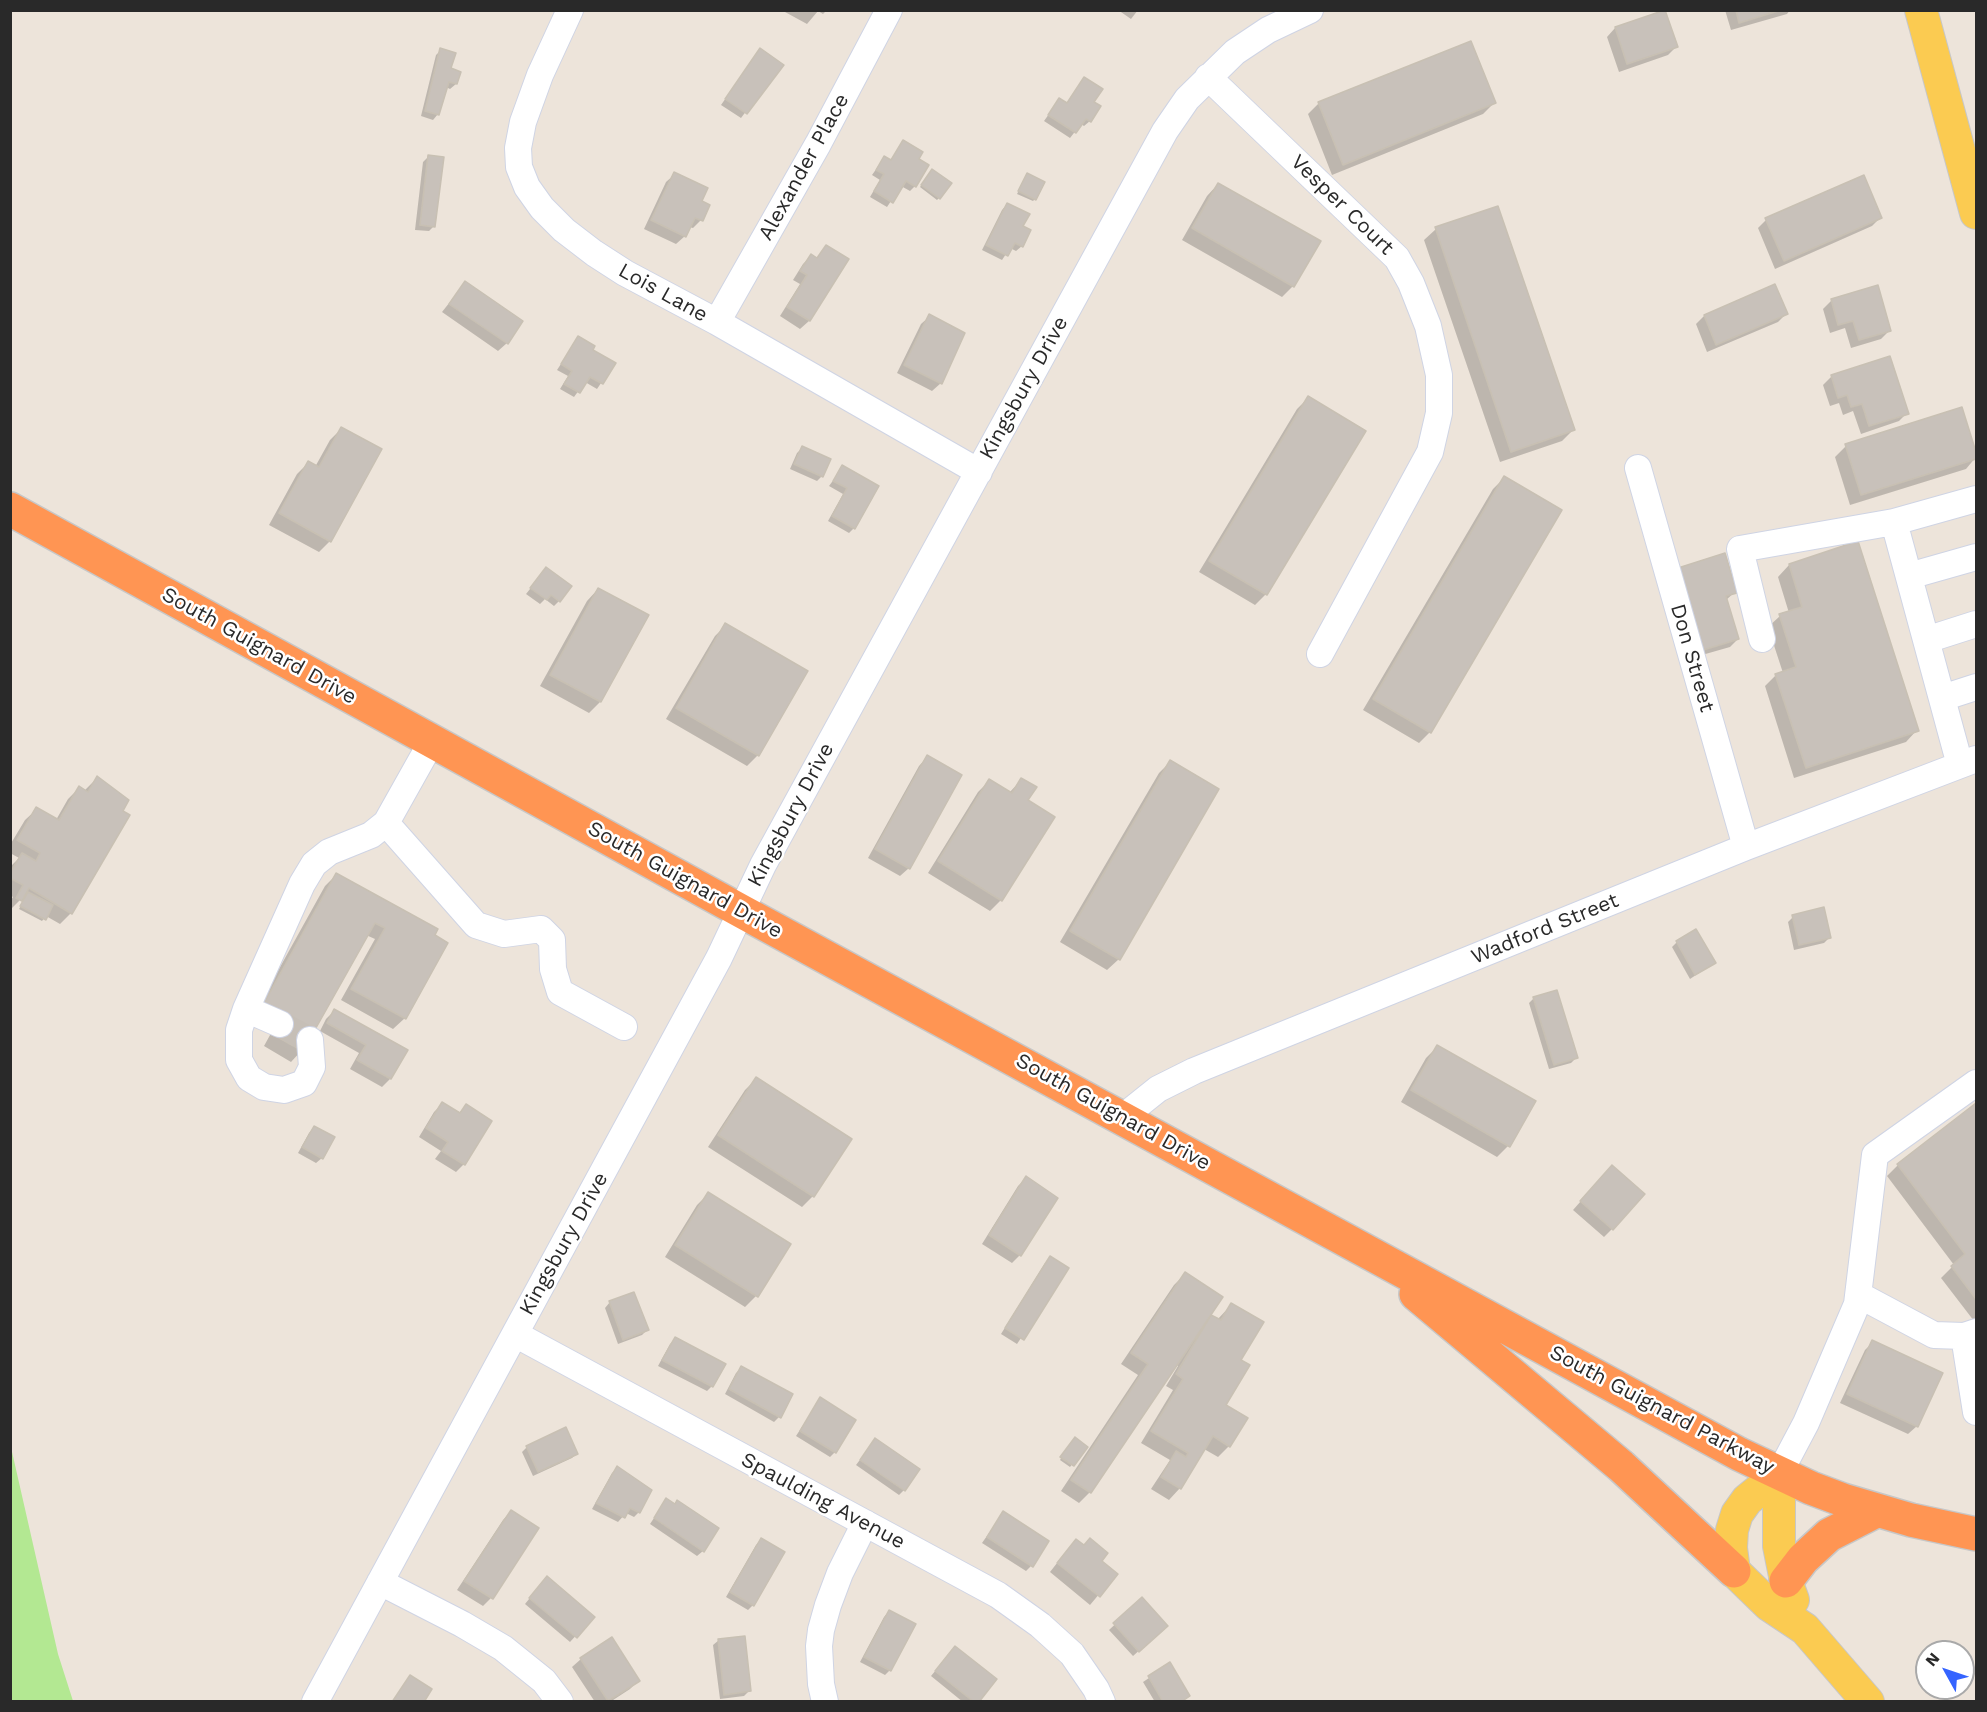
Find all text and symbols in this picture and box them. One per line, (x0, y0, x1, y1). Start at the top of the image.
street label: Alexander Place (753, 89, 855, 245)
street label: Vesper Court (1285, 150, 1399, 260)
street label: Lois Lane (614, 258, 712, 328)
street label: Kingsbury Drive (974, 312, 1074, 464)
street label: South Guignard Drive (157, 582, 361, 710)
street label: Don Street (1665, 601, 1719, 715)
street label: Kingsbury Drive (742, 739, 840, 891)
street label: South Guignard Drive (583, 816, 787, 944)
street label: Wadford Street (1468, 888, 1622, 970)
street label: South Guignard Drive (1011, 1048, 1215, 1176)
street label: Kingsbury Drive (514, 1168, 614, 1320)
street label: South Guignard Parkway (1545, 1340, 1779, 1480)
street label: Spaulding Avenue (737, 1447, 909, 1555)
north arrow (1915, 1640, 1975, 1700)
text: N (1921, 1649, 1943, 1670)

